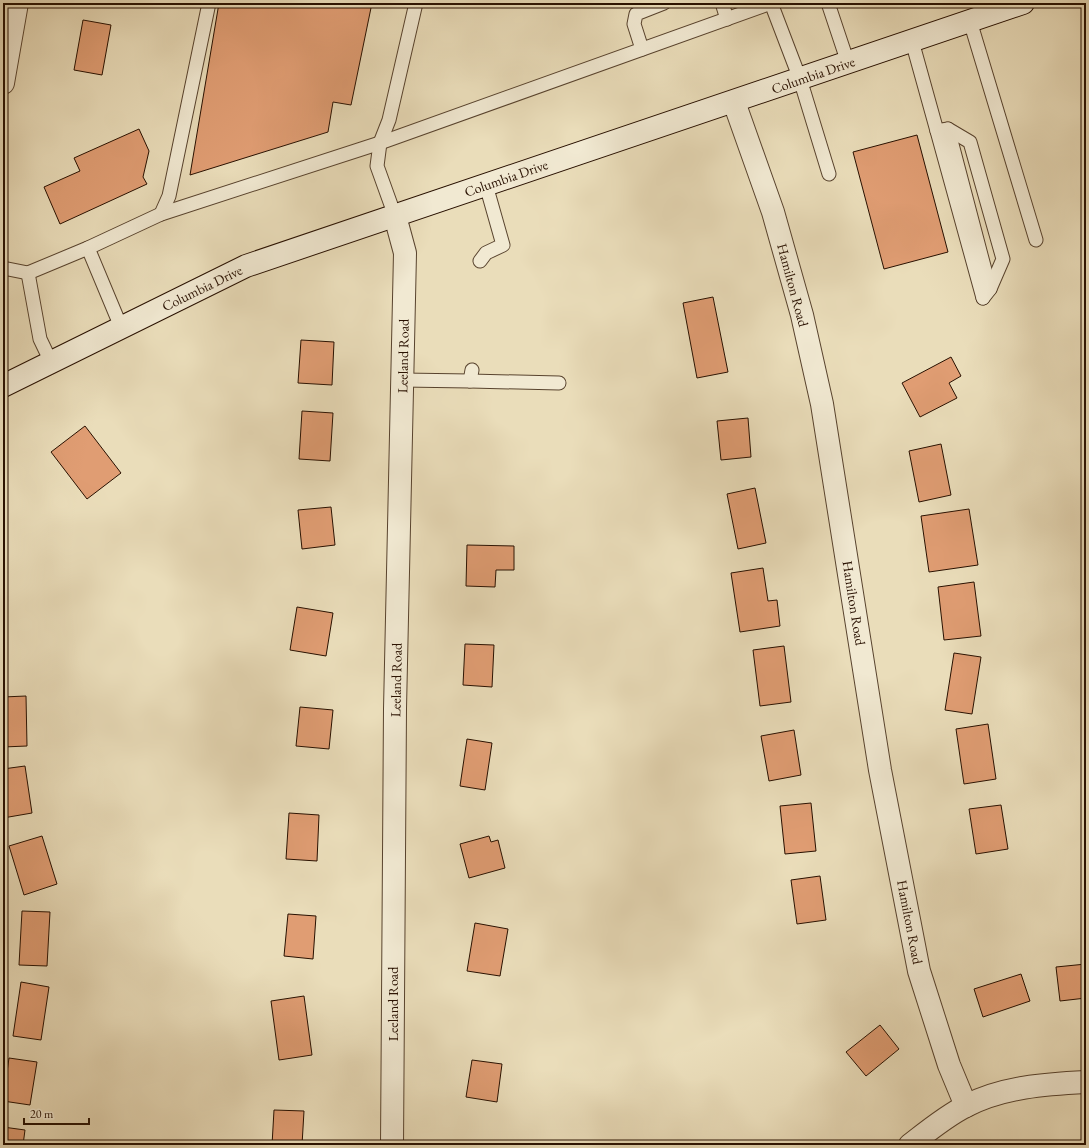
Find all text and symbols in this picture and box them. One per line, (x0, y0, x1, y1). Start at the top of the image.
street label: Columbia Drive (769, 52, 858, 98)
street label: Columbia Drive (462, 155, 551, 201)
street label: Hamilton Road (773, 241, 813, 329)
street label: Columbia Drive (159, 261, 246, 315)
street label: Leeland Road (393, 318, 413, 393)
street label: Hamilton Road (838, 559, 870, 647)
street label: Leeland Road (386, 642, 406, 717)
street label: Hamilton Road (893, 878, 927, 967)
street label: Leeland Road (384, 966, 402, 1041)
scale bar (24, 1100, 89, 1126)
text: 20 m (30, 1106, 54, 1122)

